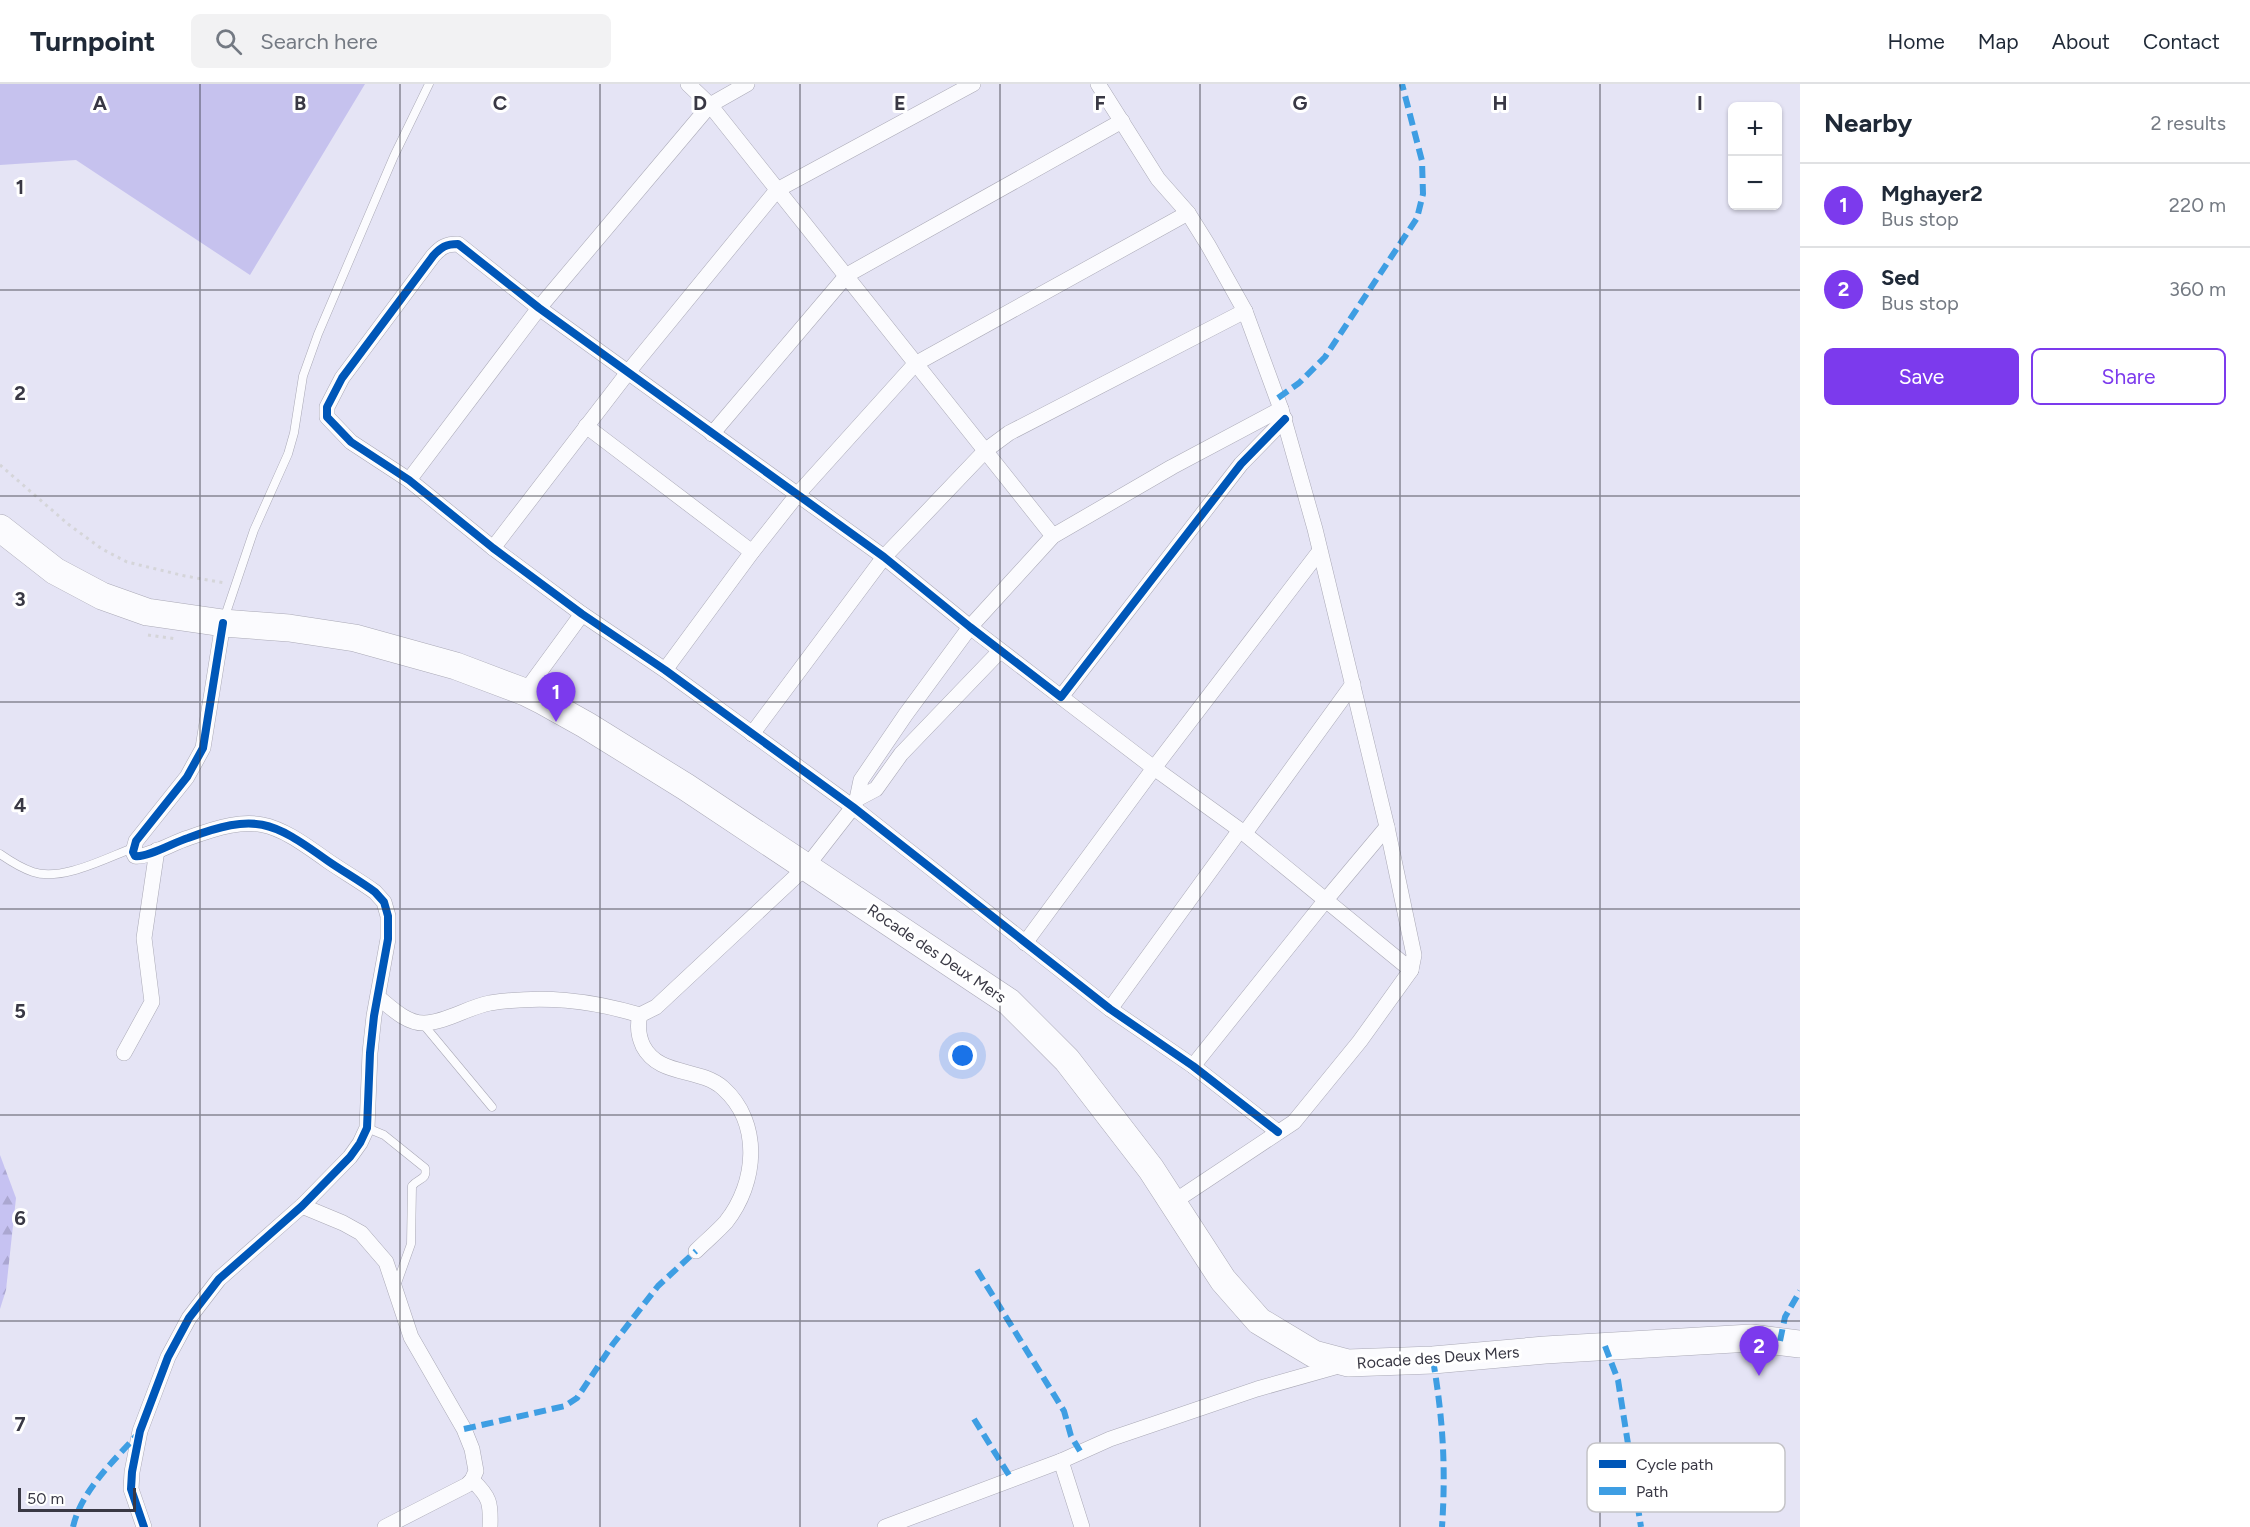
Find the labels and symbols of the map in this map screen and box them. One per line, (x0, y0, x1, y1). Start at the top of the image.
text: A (93, 91, 108, 115)
text: B (294, 91, 306, 115)
text: C (493, 91, 507, 115)
text: D (693, 91, 707, 115)
text: E (894, 91, 906, 115)
text: F (1094, 91, 1106, 115)
text: G (1293, 91, 1308, 115)
text: H (1493, 91, 1508, 115)
text: I (1697, 91, 1703, 115)
text: 1 (16, 175, 24, 199)
text: 2 (14, 381, 26, 405)
text: 3 (14, 587, 26, 611)
pin: 1 (536, 672, 576, 722)
text: 4 (14, 793, 27, 817)
street label: Rocade des Deux Mers (864, 900, 1010, 1007)
text: 5 (14, 999, 26, 1023)
your location (948, 1041, 977, 1070)
text: 6 (14, 1206, 26, 1230)
pin: 2 (1740, 1326, 1778, 1376)
street label: Rocade des Deux Mers (1356, 1342, 1520, 1373)
text: 7 (14, 1412, 26, 1436)
legend (1587, 1443, 1785, 1512)
text: Cycle path (1636, 1455, 1713, 1474)
text: Path (1636, 1482, 1668, 1501)
scale bar (18, 1485, 136, 1512)

